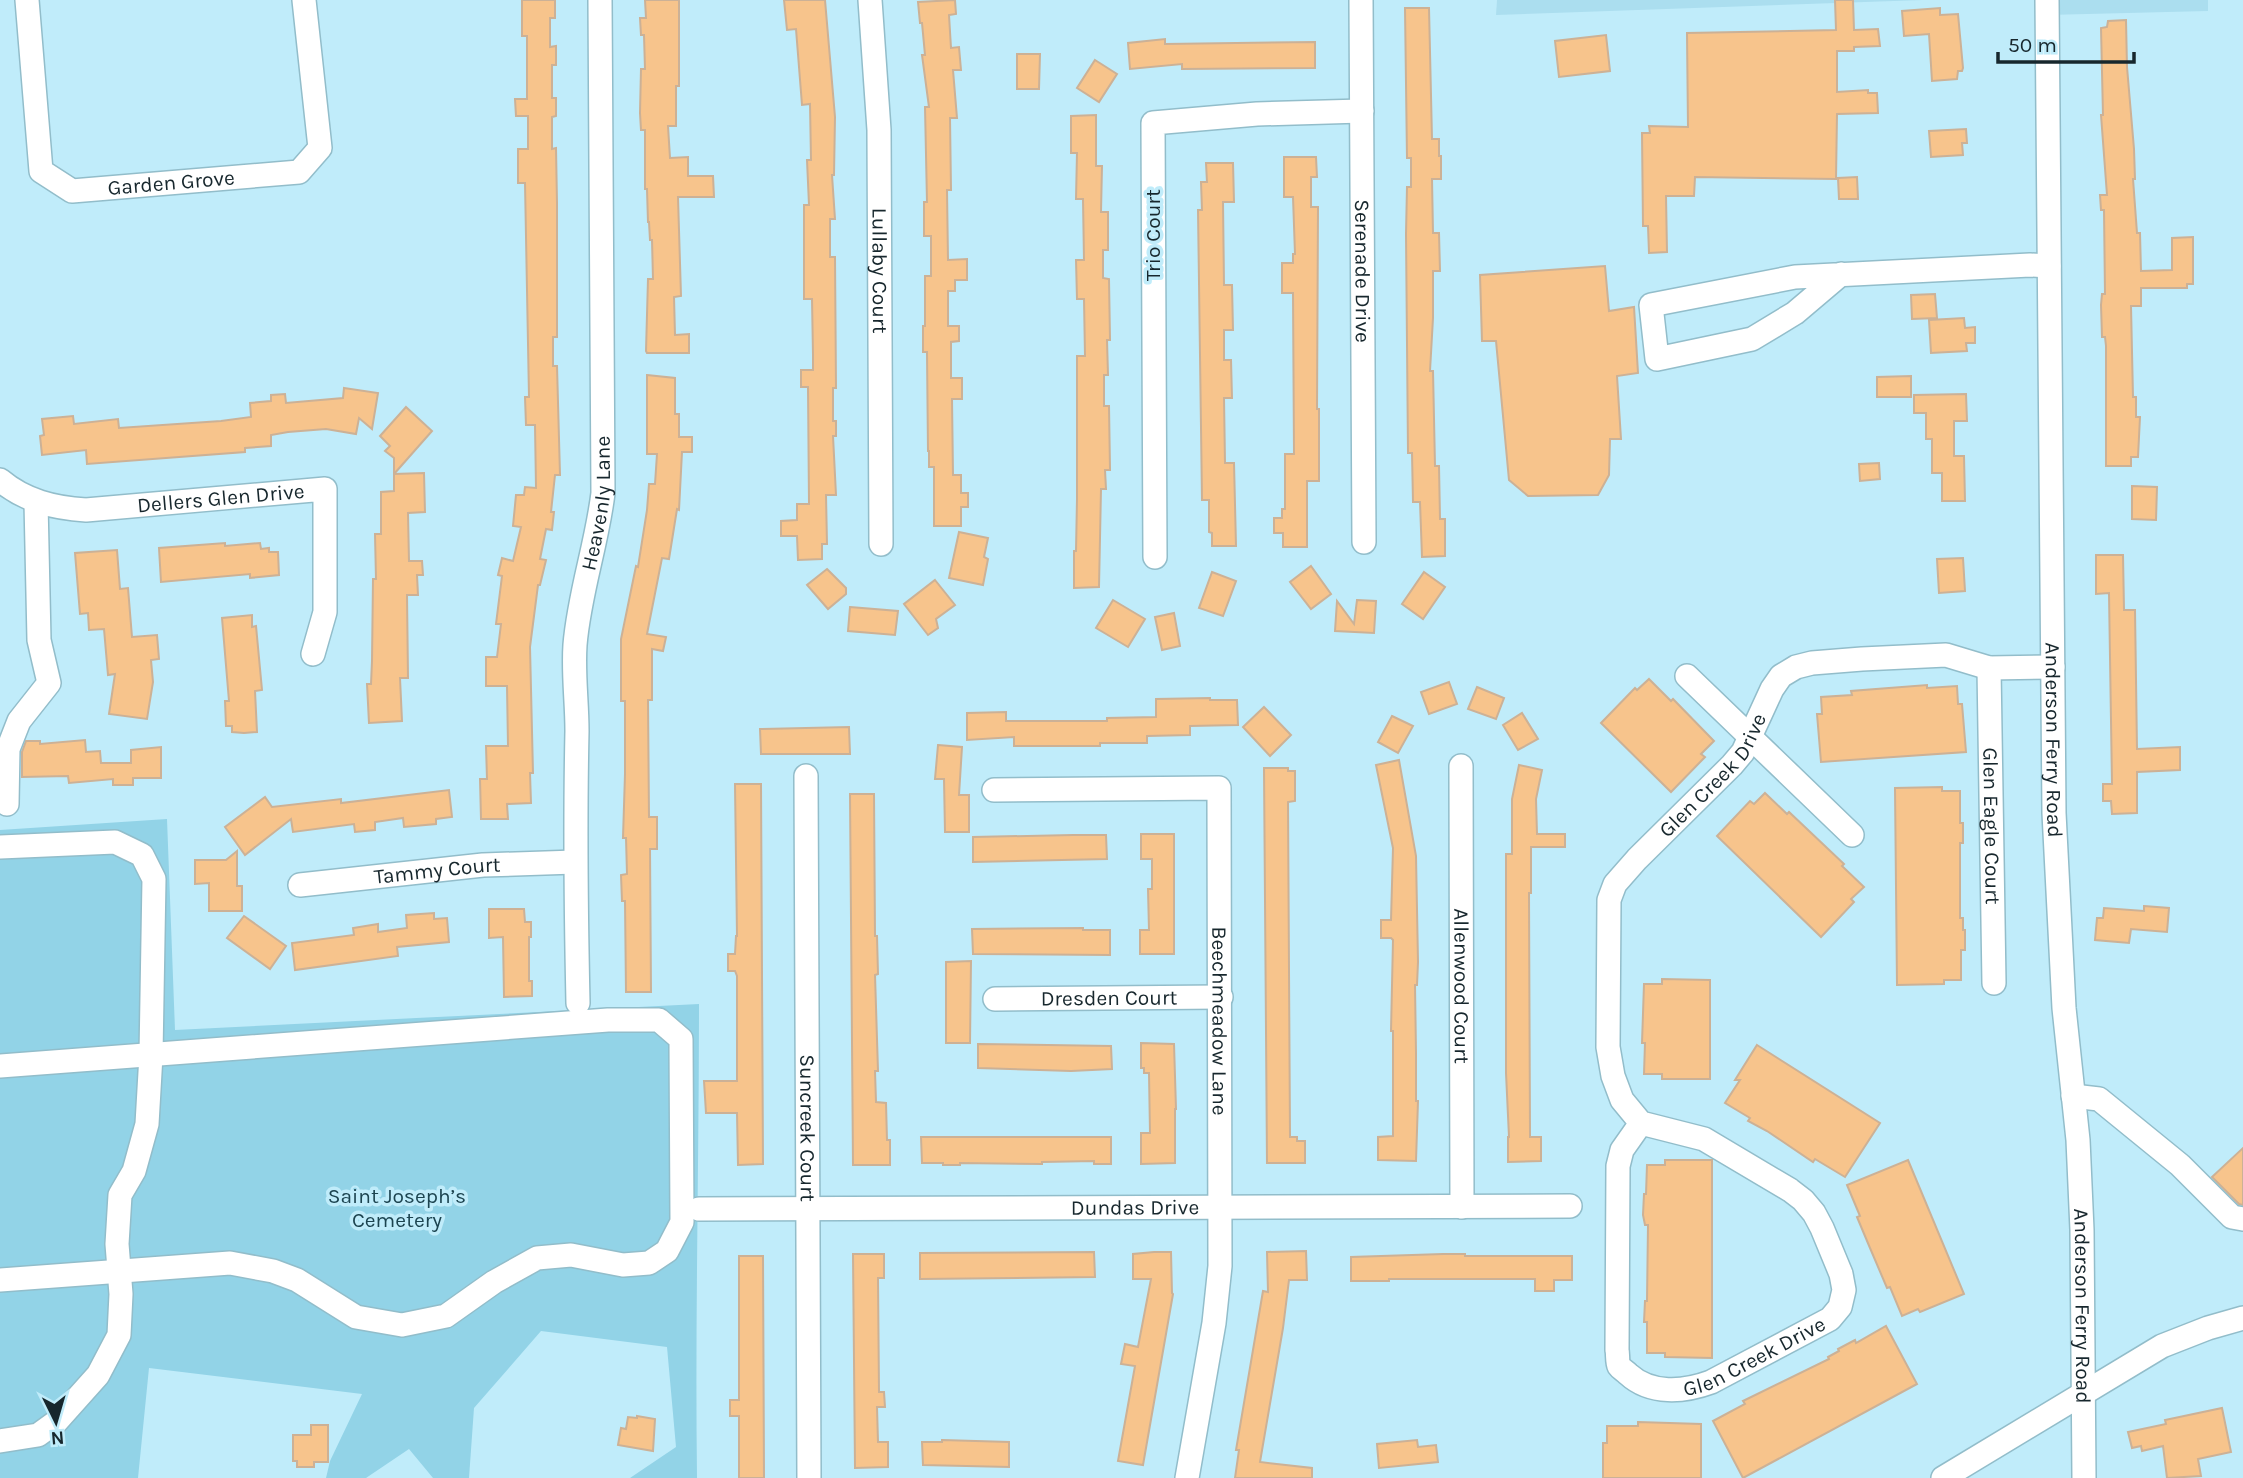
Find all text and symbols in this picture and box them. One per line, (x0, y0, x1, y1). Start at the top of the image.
scale bar (1998, 21, 2134, 65)
text: 50 m (2008, 33, 2057, 57)
street label: Garden Grove (107, 165, 236, 200)
street label: Trio Court (1141, 189, 1165, 281)
street label: Serenade Drive (1350, 199, 1375, 343)
street label: Lullaby Court (867, 208, 892, 334)
street label: Heavenly Lane (576, 436, 615, 573)
street label: Dellers Glen Drive (136, 479, 305, 517)
street label: Anderson Ferry Road (2041, 642, 2067, 838)
street label: Glen Creek Drive (1654, 709, 1771, 842)
street label: Glen Eagle Court (1978, 747, 2005, 905)
street label: Tammy Court (373, 852, 501, 889)
street label: Allenwood Court (1449, 908, 1474, 1064)
street label: Beechmeadow Lane (1207, 926, 1232, 1116)
street label: Dresden Court (1040, 985, 1178, 1011)
street label: Suncreek Court (795, 1054, 820, 1202)
park label: Saint Joseph’s Cemetery (328, 1184, 466, 1232)
street label: Dundas Drive (1071, 1195, 1199, 1220)
street label: Anderson Ferry Road (2069, 1208, 2095, 1404)
street label: Glen Creek Drive (1681, 1312, 1829, 1401)
north arrow (21, 1387, 91, 1457)
text: N (50, 1426, 65, 1449)

